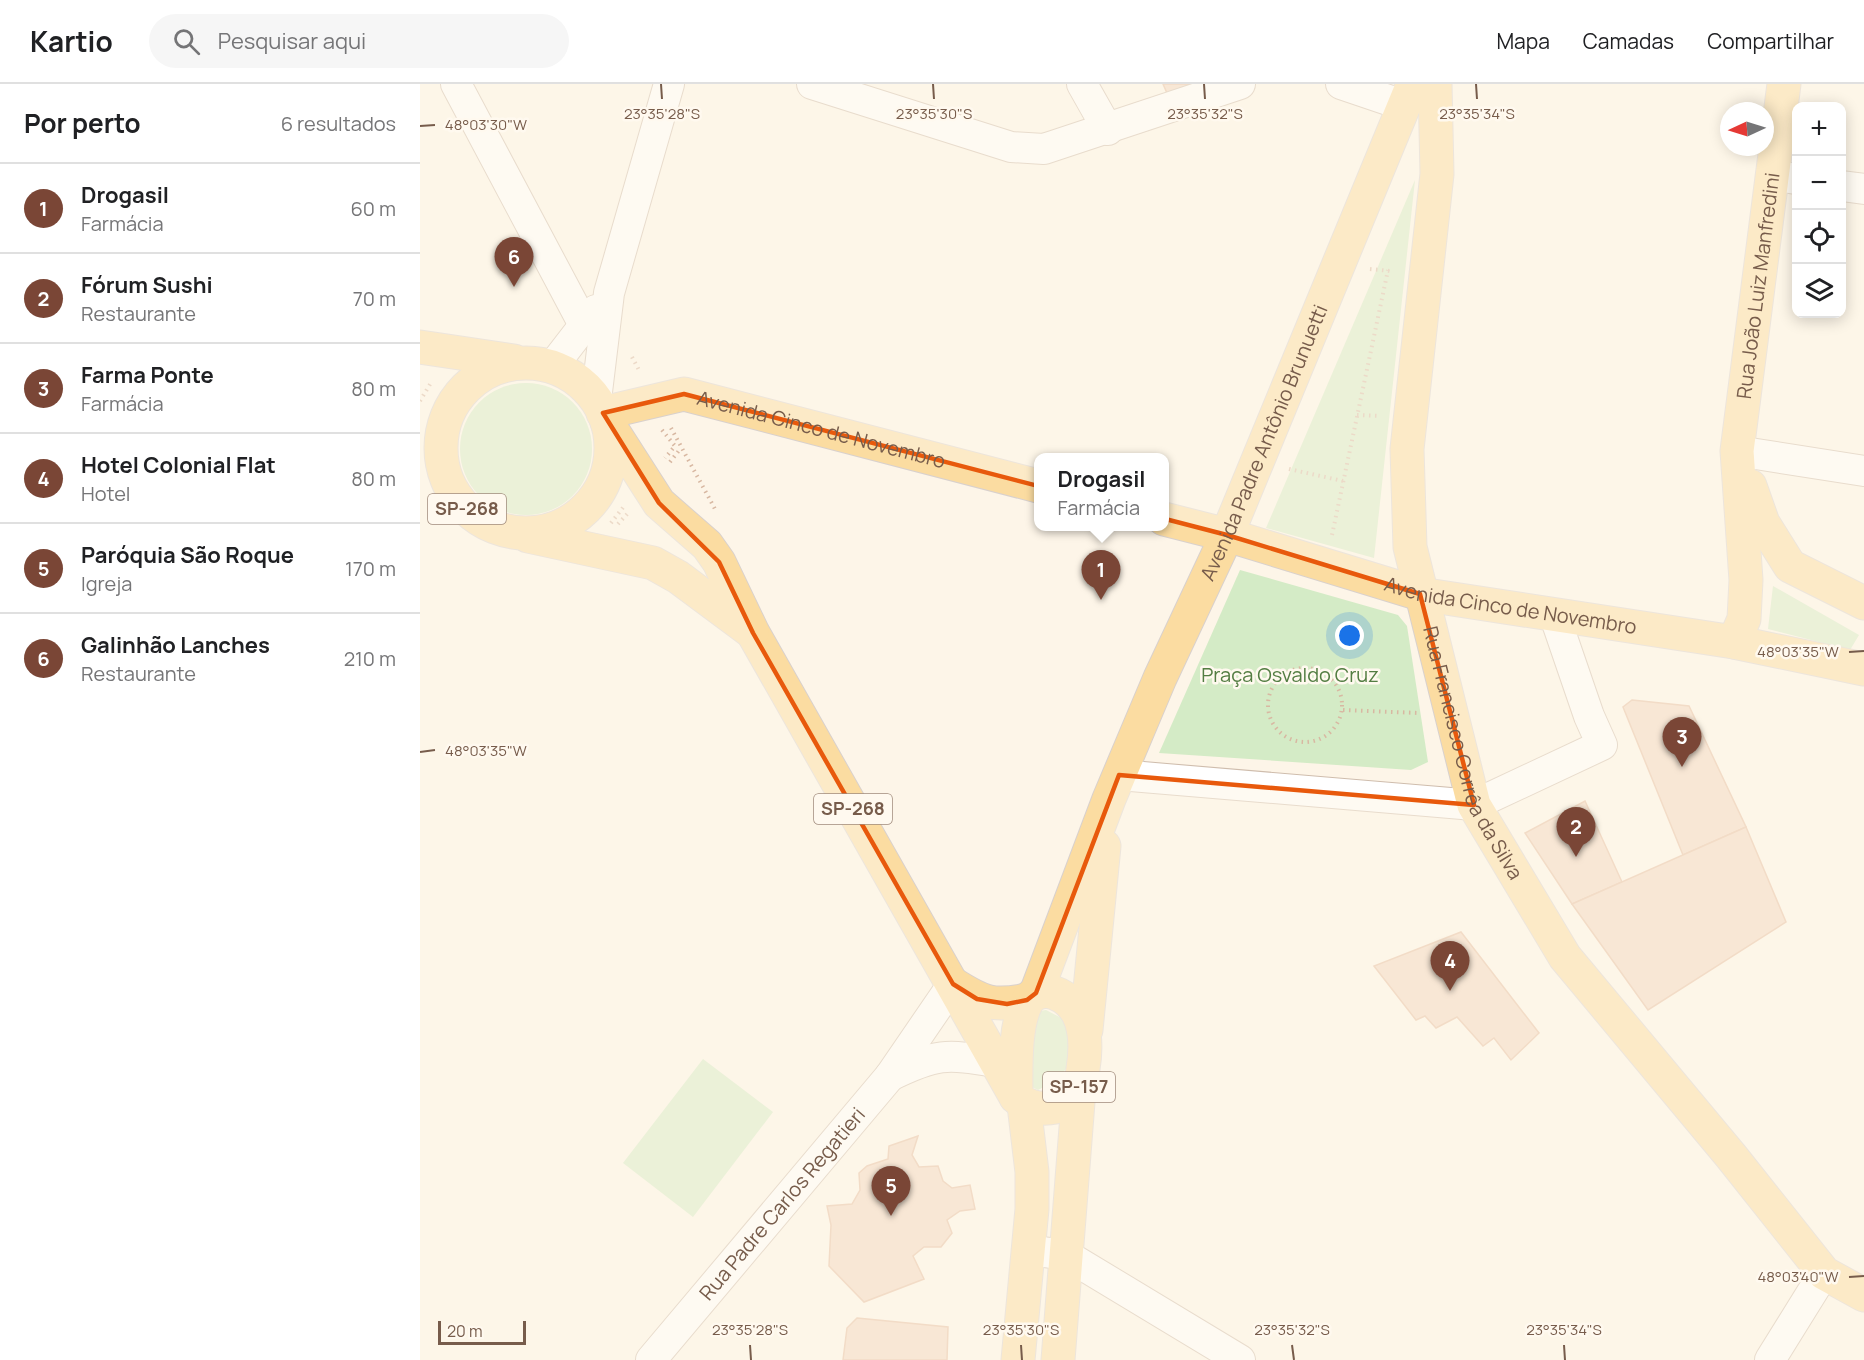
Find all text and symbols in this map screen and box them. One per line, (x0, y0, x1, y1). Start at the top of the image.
search box (149, 14, 569, 68)
text: Kartio (30, 22, 113, 60)
icon: search (170, 25, 203, 58)
text: Pesquisar aqui (218, 26, 366, 56)
text: Mapa (1496, 27, 1550, 55)
text: Camadas (1583, 27, 1674, 55)
text: Compartilhar (1707, 27, 1834, 55)
north arrow (1720, 102, 1774, 156)
map controls (1792, 102, 1846, 318)
button: + (1792, 102, 1846, 156)
text: 23°35'28"S (624, 103, 700, 124)
text: 23°35'30"S (896, 103, 972, 124)
text: 23°35'32"S (1167, 103, 1243, 124)
text: 23°35'34"S (1439, 103, 1515, 124)
text: Por perto (24, 105, 141, 141)
text: 6 resultados (281, 110, 396, 137)
text: 48°03'30"W (445, 114, 527, 135)
button: − (1792, 156, 1846, 210)
street label: Rua João Luiz Manfredini (1730, 171, 1786, 400)
text: Drogasil (81, 180, 169, 210)
text: 1 (39, 195, 48, 222)
text: 60 m (350, 195, 396, 222)
text: Farmácia (81, 210, 164, 237)
button: locate (1792, 210, 1846, 264)
pin: 6 (494, 238, 533, 287)
button: layers (1792, 264, 1846, 318)
text: Fórum Sushi (81, 270, 213, 300)
text: 2 (38, 285, 49, 312)
text: 70 m (353, 285, 396, 312)
text: Restaurante (81, 300, 196, 327)
street label: Avenida Padre Antônio Brunuetti (1194, 301, 1334, 585)
text: Farma Ponte (81, 360, 214, 390)
text: 3 (38, 375, 49, 402)
text: 80 m (351, 375, 396, 402)
street label: Avenida Cinco de Novembro (694, 384, 949, 474)
text: Farmácia (81, 390, 164, 417)
text: Hotel Colonial Flat (81, 450, 276, 480)
popup (1034, 453, 1169, 531)
text: Drogasil (1057, 464, 1146, 494)
text: 4 (37, 465, 50, 492)
text: 80 m (351, 465, 396, 492)
text: Hotel (81, 480, 131, 507)
road number: SP-268 (428, 494, 506, 524)
text: Farmácia (1057, 494, 1140, 521)
text: Paróquia São Roque (81, 540, 294, 570)
pin: 1 (1082, 550, 1120, 600)
text: 5 (38, 555, 49, 582)
text: 170 m (345, 555, 396, 582)
text: Igreja (81, 570, 132, 597)
street label: Avenida Cinco de Novembro (1381, 570, 1639, 640)
your location (1335, 621, 1364, 650)
street label: Rua Francisco Corrêa da Silva (1417, 623, 1530, 884)
text: Galinhão Lanches (81, 630, 270, 660)
text: 48°03'35"W (1757, 641, 1839, 662)
text: 6 (37, 645, 50, 672)
text: 210 m (344, 645, 396, 672)
text: Restaurante (81, 660, 196, 687)
park label: Praça Osvaldo Cruz (1201, 661, 1379, 688)
pin: 3 (1662, 718, 1702, 767)
text: 48°03'35"W (445, 740, 527, 761)
road number: SP-268 (814, 794, 892, 824)
pin: 2 (1556, 808, 1596, 857)
pin: 4 (1430, 942, 1470, 991)
road number: SP-157 (1043, 1072, 1115, 1102)
street label: Rua Padre Carlos Regatieri (693, 1102, 871, 1306)
pin: 5 (872, 1166, 910, 1216)
text: 48°03'40"W (1757, 1266, 1839, 1287)
scale bar (438, 1318, 526, 1346)
text: 23°35'28"S (712, 1319, 788, 1340)
text: 23°35'30"S (983, 1319, 1059, 1340)
text: 23°35'32"S (1254, 1319, 1330, 1340)
text: 23°35'34"S (1526, 1319, 1602, 1340)
text: 20 m (447, 1320, 483, 1342)

